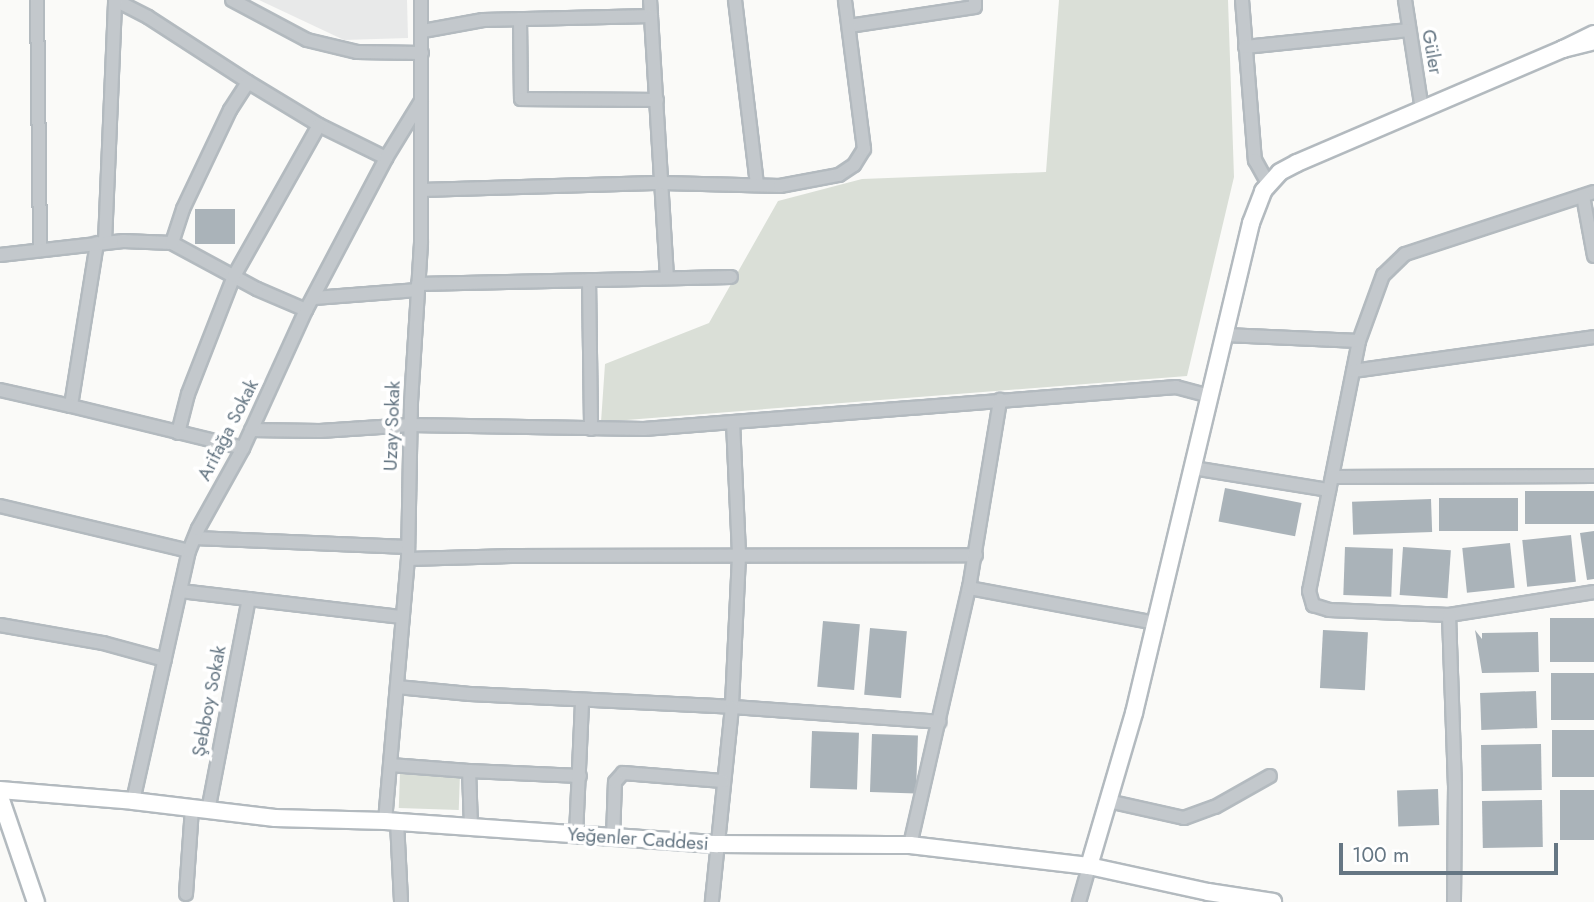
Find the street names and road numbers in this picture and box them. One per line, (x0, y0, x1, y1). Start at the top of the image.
street label: Güler (1417, 28, 1447, 76)
street label: Arifağa Sokak (193, 375, 263, 485)
street label: Uzay Sokak (379, 380, 405, 472)
street label: Şebboy Sokak (187, 644, 231, 758)
street label: Yeğenler Caddesi (567, 823, 709, 855)

